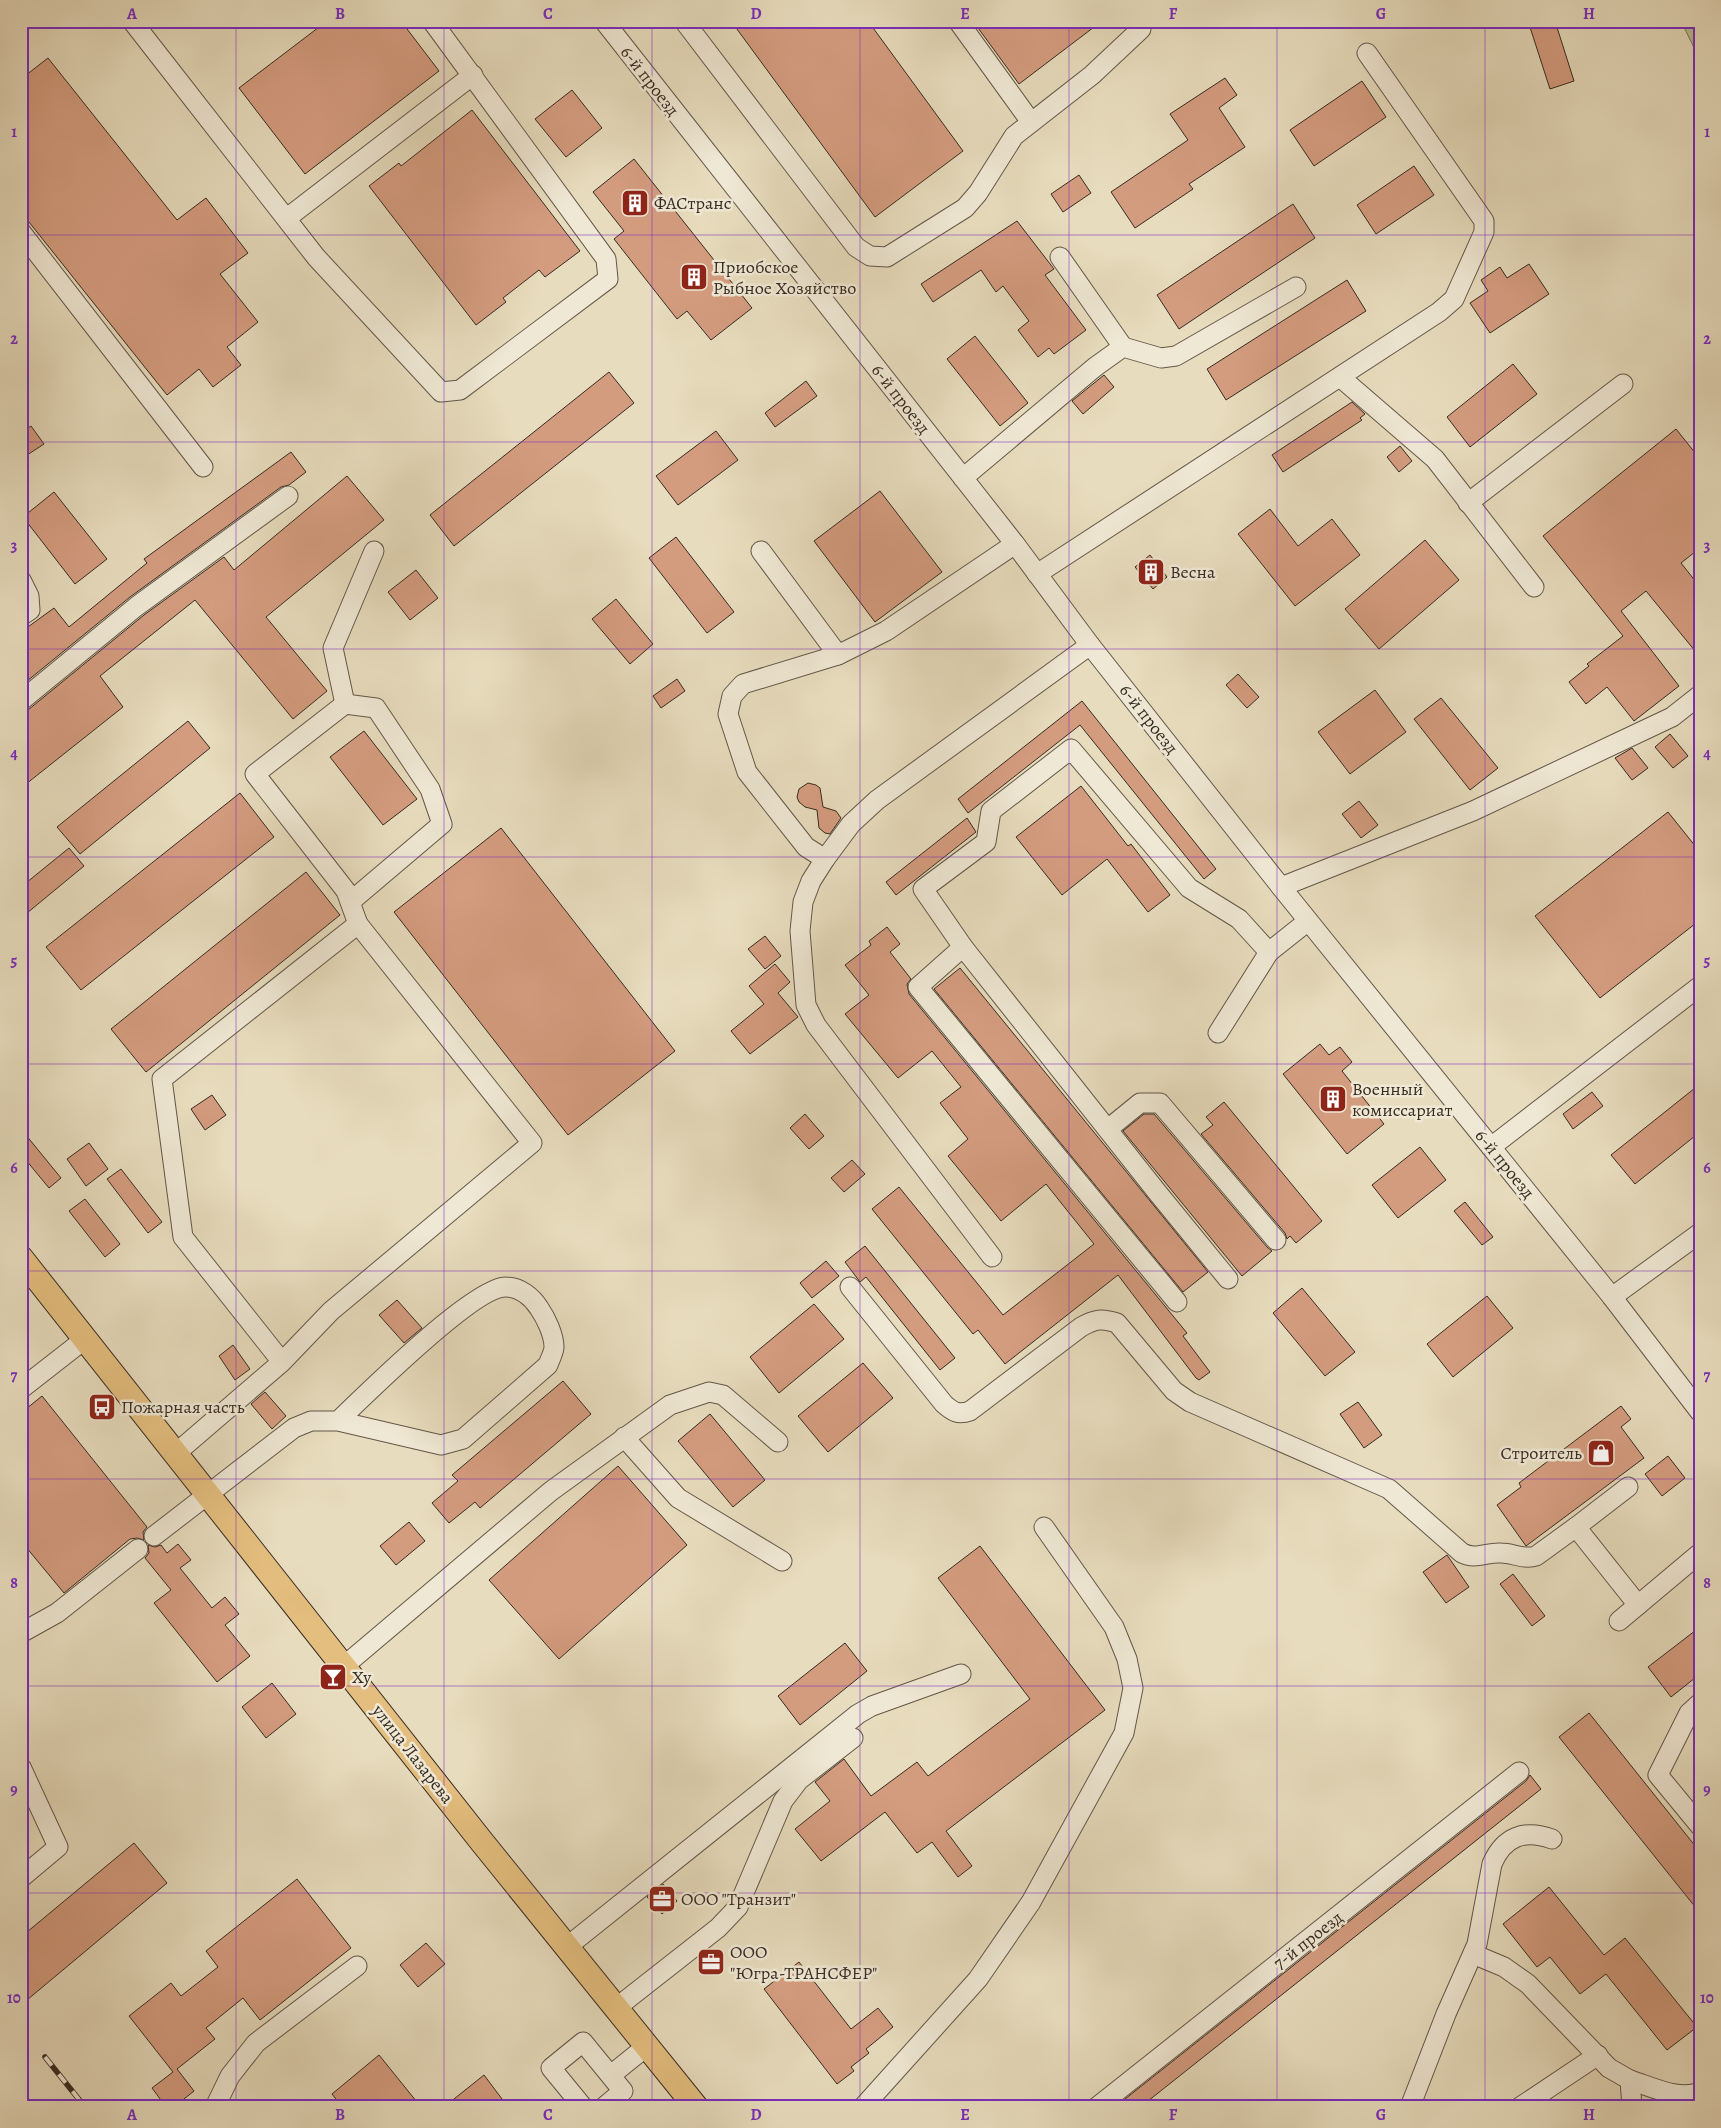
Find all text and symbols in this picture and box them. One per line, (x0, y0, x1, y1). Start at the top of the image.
text: A (126, 3, 138, 25)
text: B (335, 3, 345, 25)
text: C (543, 3, 553, 25)
text: D (750, 3, 762, 25)
text: E (960, 3, 970, 25)
text: F (1169, 3, 1178, 25)
text: G (1376, 3, 1386, 25)
text: H (1583, 3, 1595, 25)
street label: 6-й проезд (615, 41, 685, 121)
text: 1 (11, 121, 17, 143)
text: 1 (1704, 121, 1710, 143)
building icon: ФАСтранс (620, 188, 650, 218)
place label: ФАСтранс (654, 191, 732, 215)
place label: Приобское Рыбное Хозяйство (713, 255, 856, 300)
building icon: Приобское Рыбное Хозяйство (679, 262, 709, 292)
text: 2 (10, 328, 18, 350)
text: 2 (1703, 328, 1711, 350)
street label: 6-й проезд (866, 359, 936, 439)
text: 3 (11, 535, 18, 557)
text: 3 (1704, 535, 1711, 557)
building icon: Весна (1136, 557, 1166, 587)
place label: Весна (1170, 560, 1216, 584)
street label: 6-й проезд (1114, 679, 1184, 759)
text: 4 (10, 743, 18, 765)
text: 4 (1703, 743, 1711, 765)
text: 5 (11, 950, 18, 972)
text: 5 (1704, 950, 1711, 972)
place label: Военный комиссариат (1352, 1077, 1452, 1122)
building icon: Военный комиссариат (1318, 1084, 1348, 1114)
street label: 6-й проезд (1470, 1124, 1540, 1204)
text: 6 (10, 1157, 18, 1179)
text: 6 (1703, 1157, 1711, 1179)
text: 7 (11, 1365, 18, 1387)
text: 7 (1704, 1365, 1711, 1387)
bus stop icon: Пожарная часть (87, 1392, 117, 1422)
place label: Пожарная часть (121, 1395, 245, 1419)
shop icon: Строитель (1586, 1438, 1616, 1468)
place label: Строитель (1501, 1441, 1582, 1465)
text: 8 (10, 1572, 18, 1594)
text: 8 (1703, 1572, 1711, 1594)
bar icon: Xy (318, 1662, 348, 1692)
place label: Xy (352, 1665, 372, 1689)
street label: улица Лазарева (366, 1699, 460, 1809)
text: 9 (10, 1779, 18, 1801)
text: 9 (1703, 1779, 1711, 1801)
office icon: ООО "Транзит" (647, 1884, 677, 1914)
place label: ООО "Транзит" (681, 1887, 796, 1911)
street label: 7-й проезд (1268, 1905, 1348, 1975)
place label: ООО "Югра-ТРАНСФЕР" (730, 1940, 877, 1985)
office icon: ООО "Югра-ТРАНСФЕР" (696, 1947, 726, 1977)
text: 10 (7, 1987, 21, 2009)
text: 10 (1700, 1987, 1714, 2009)
text: A (126, 2104, 138, 2126)
text: B (335, 2104, 345, 2126)
text: C (543, 2104, 553, 2126)
text: D (750, 2104, 762, 2126)
text: E (960, 2104, 970, 2126)
text: F (1169, 2104, 1178, 2126)
text: G (1376, 2104, 1386, 2126)
text: H (1583, 2104, 1595, 2126)

